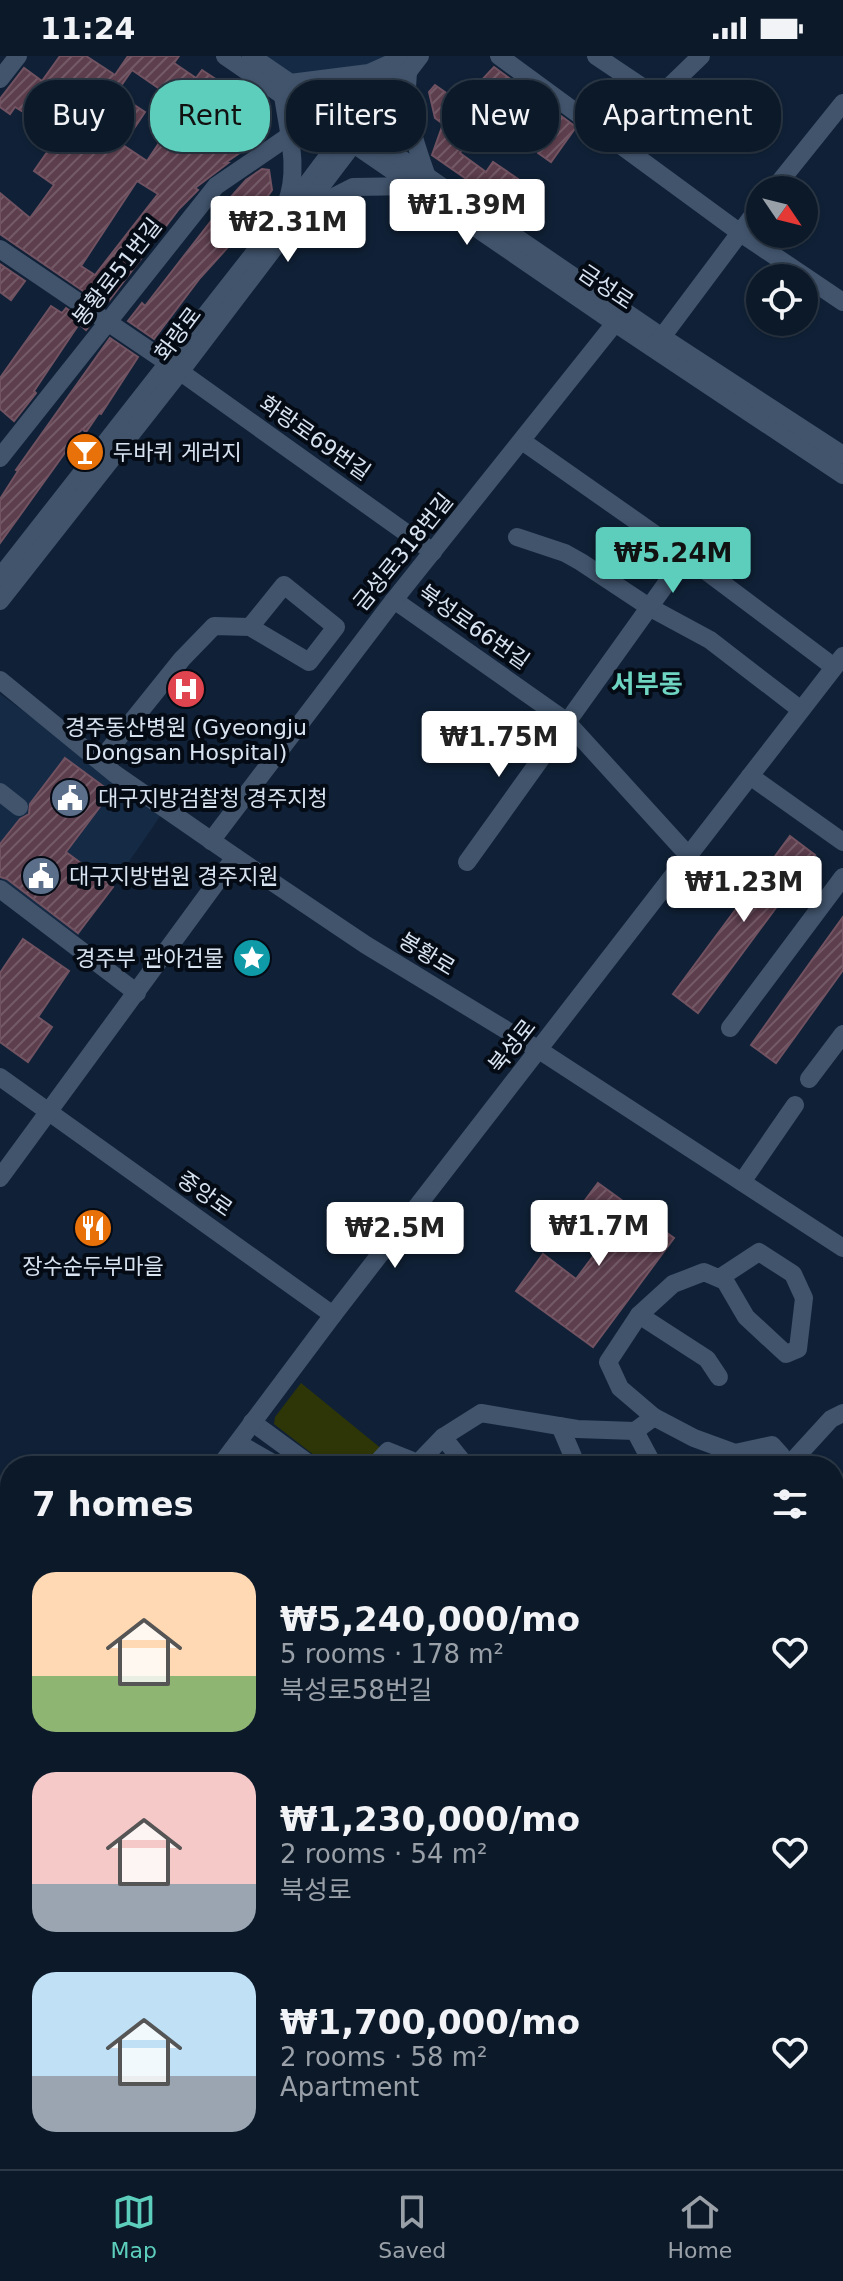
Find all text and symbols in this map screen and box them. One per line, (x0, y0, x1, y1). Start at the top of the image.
text: 11:24 (40, 11, 136, 46)
chip: Buy (24, 80, 134, 152)
chip: Rent (150, 80, 270, 152)
chip: Filters (286, 80, 426, 152)
chip: New (442, 80, 559, 152)
chip: Apartment (575, 80, 781, 152)
north arrow (746, 176, 818, 248)
map controls (746, 176, 818, 336)
pin: ₩1.39M (402, 179, 532, 247)
text: ₩1.39M (408, 190, 526, 220)
pin: ₩2.31M (223, 196, 353, 264)
text: ₩2.31M (229, 207, 347, 237)
street label: 봉황로51번길 (67, 213, 167, 331)
street label: 금성로 (574, 260, 638, 314)
button: locate (746, 264, 818, 336)
street label: 화랑로 (150, 302, 206, 366)
street label: 화랑로69번길 (255, 391, 375, 485)
bar icon: 두바퀴 게러지 (64, 431, 106, 473)
place label: 두바퀴 게러지 (113, 440, 241, 465)
street label: 금성로318번길 (348, 488, 458, 616)
pin: ₩5.24M (608, 527, 738, 595)
text: ₩5.24M (614, 538, 732, 568)
street label: 북성로66번길 (414, 580, 534, 674)
hospital icon: 경주동산병원 (Gyeongju Dongsan Hospital) (165, 668, 207, 710)
district label: 서부동 (611, 669, 683, 699)
pin: ₩1.75M (434, 711, 564, 779)
place label: 경주동산병원 (Gyeongju Dongsan Hospital) (65, 715, 307, 765)
text: ₩1.75M (440, 722, 558, 752)
public building icon: 대구지방검찰청 경주지청 (49, 777, 91, 819)
place label: 대구지방검찰청 경주지청 (98, 786, 328, 811)
public building icon: 대구지방법원 경주지원 (20, 855, 62, 897)
pin: ₩1.23M (679, 856, 809, 924)
place label: 대구지방법원 경주지원 (69, 864, 278, 889)
text: ₩1.23M (685, 867, 803, 897)
street label: 봉황로 (395, 928, 459, 980)
place icon: 경주부 관아건물 (231, 937, 273, 979)
place label: 경주부 관아건물 (75, 946, 224, 971)
street label: 북성로 (483, 1014, 541, 1078)
street label: 중앙로 (173, 1166, 237, 1222)
pin: ₩1.7M (543, 1200, 655, 1268)
pin: ₩2.5M (339, 1202, 451, 1270)
restaurant icon: 장수순두부마을 (72, 1207, 114, 1249)
text: ₩1.7M (549, 1211, 649, 1241)
text: ₩2.5M (345, 1213, 445, 1243)
place label: 장수순두부마을 (22, 1254, 164, 1279)
icon: filters (768, 1482, 812, 1526)
text: 7 homes (32, 1484, 194, 1524)
text: ₩5,240,000/mo (280, 1599, 580, 1639)
icon: home (96, 1604, 192, 1700)
icon: heart (768, 1630, 812, 1674)
text: 5 rooms · 178 m² (280, 1639, 504, 1669)
text: 북성로58번길 (280, 1675, 433, 1705)
text: ₩1,230,000/mo (280, 1799, 580, 1839)
icon: home (96, 1804, 192, 1900)
icon: heart (768, 1830, 812, 1874)
text: 2 rooms · 54 m² (280, 1839, 488, 1869)
text: 북성로 (280, 1875, 352, 1905)
text: ₩1,700,000/mo (280, 2002, 580, 2042)
icon: home (96, 2004, 192, 2100)
icon: heart (768, 2030, 812, 2074)
text: 2 rooms · 58 m² (280, 2042, 488, 2072)
text: Apartment (280, 2072, 419, 2102)
tab: Map (111, 2190, 157, 2263)
tab: Saved (378, 2190, 446, 2263)
tab: Home (667, 2190, 732, 2263)

